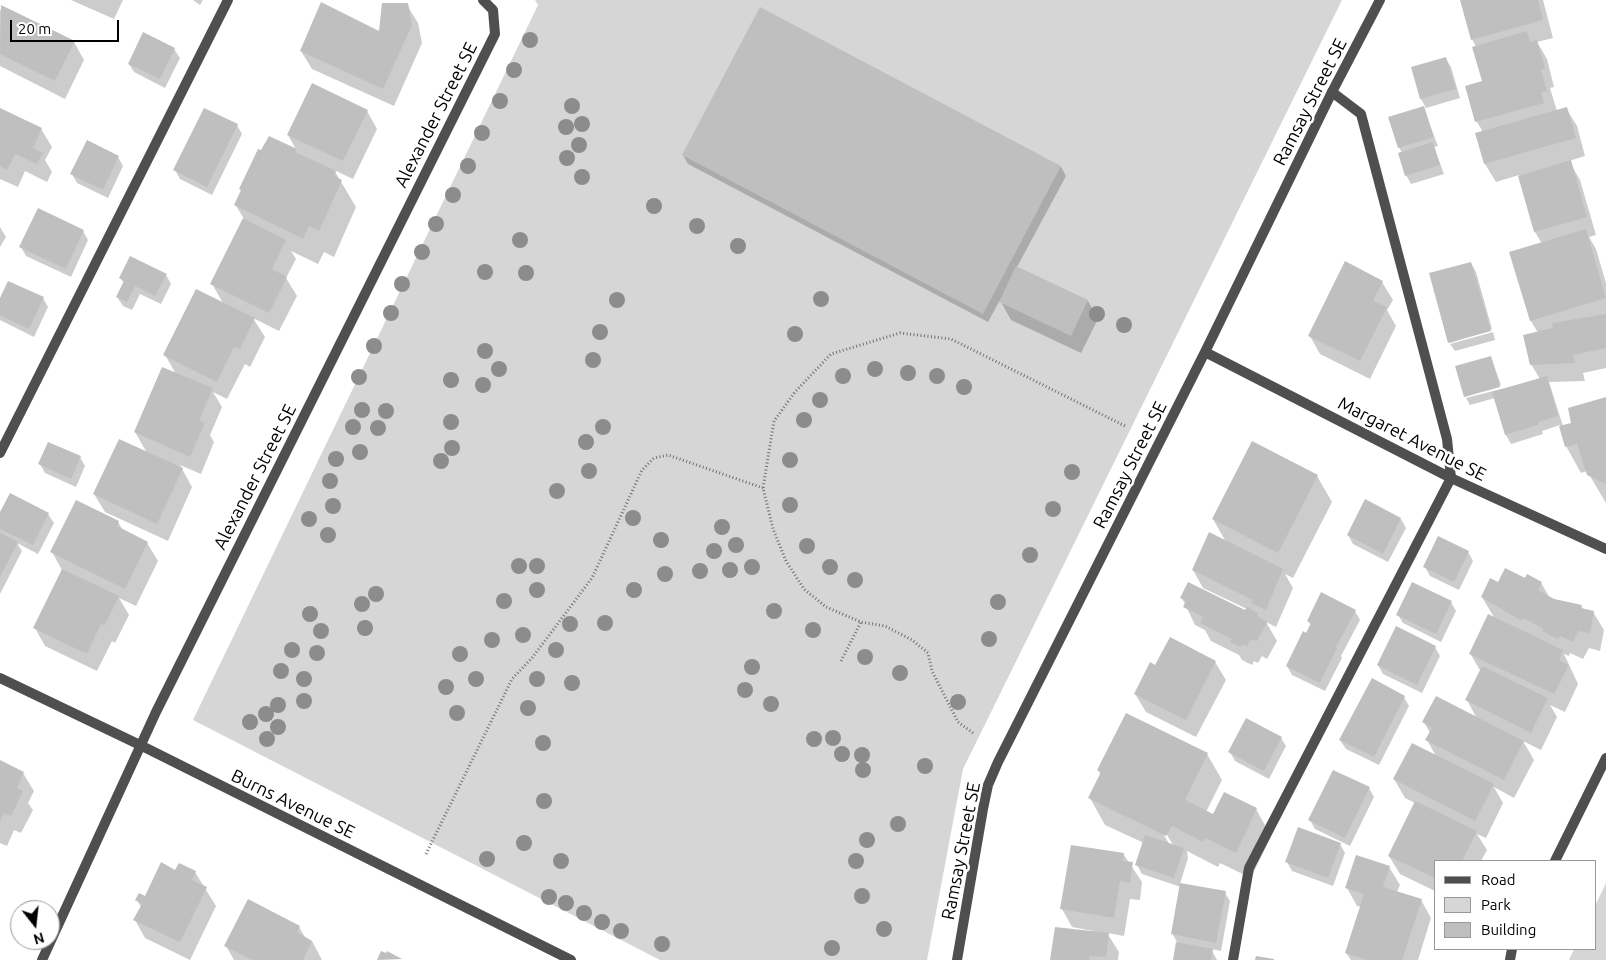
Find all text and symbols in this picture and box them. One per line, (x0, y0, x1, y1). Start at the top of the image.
scale bar (12, 10, 121, 42)
text: 20 m (18, 20, 51, 37)
street label: Ramsay Street SE (1269, 35, 1351, 169)
street label: Alexander Street SE (390, 39, 482, 191)
street label: Margaret Avenue SE (1334, 392, 1490, 486)
street label: Ramsay Street SE (1089, 398, 1171, 532)
street label: Alexander Street SE (209, 401, 301, 553)
street label: Burns Avenue SE (228, 765, 358, 843)
street label: Ramsay Street SE (937, 780, 985, 922)
legend (1434, 860, 1596, 950)
text: Road (1481, 871, 1516, 888)
text: Park (1481, 896, 1511, 913)
north arrow (10, 900, 60, 950)
text: Building (1481, 921, 1536, 938)
text: N (32, 929, 46, 948)

